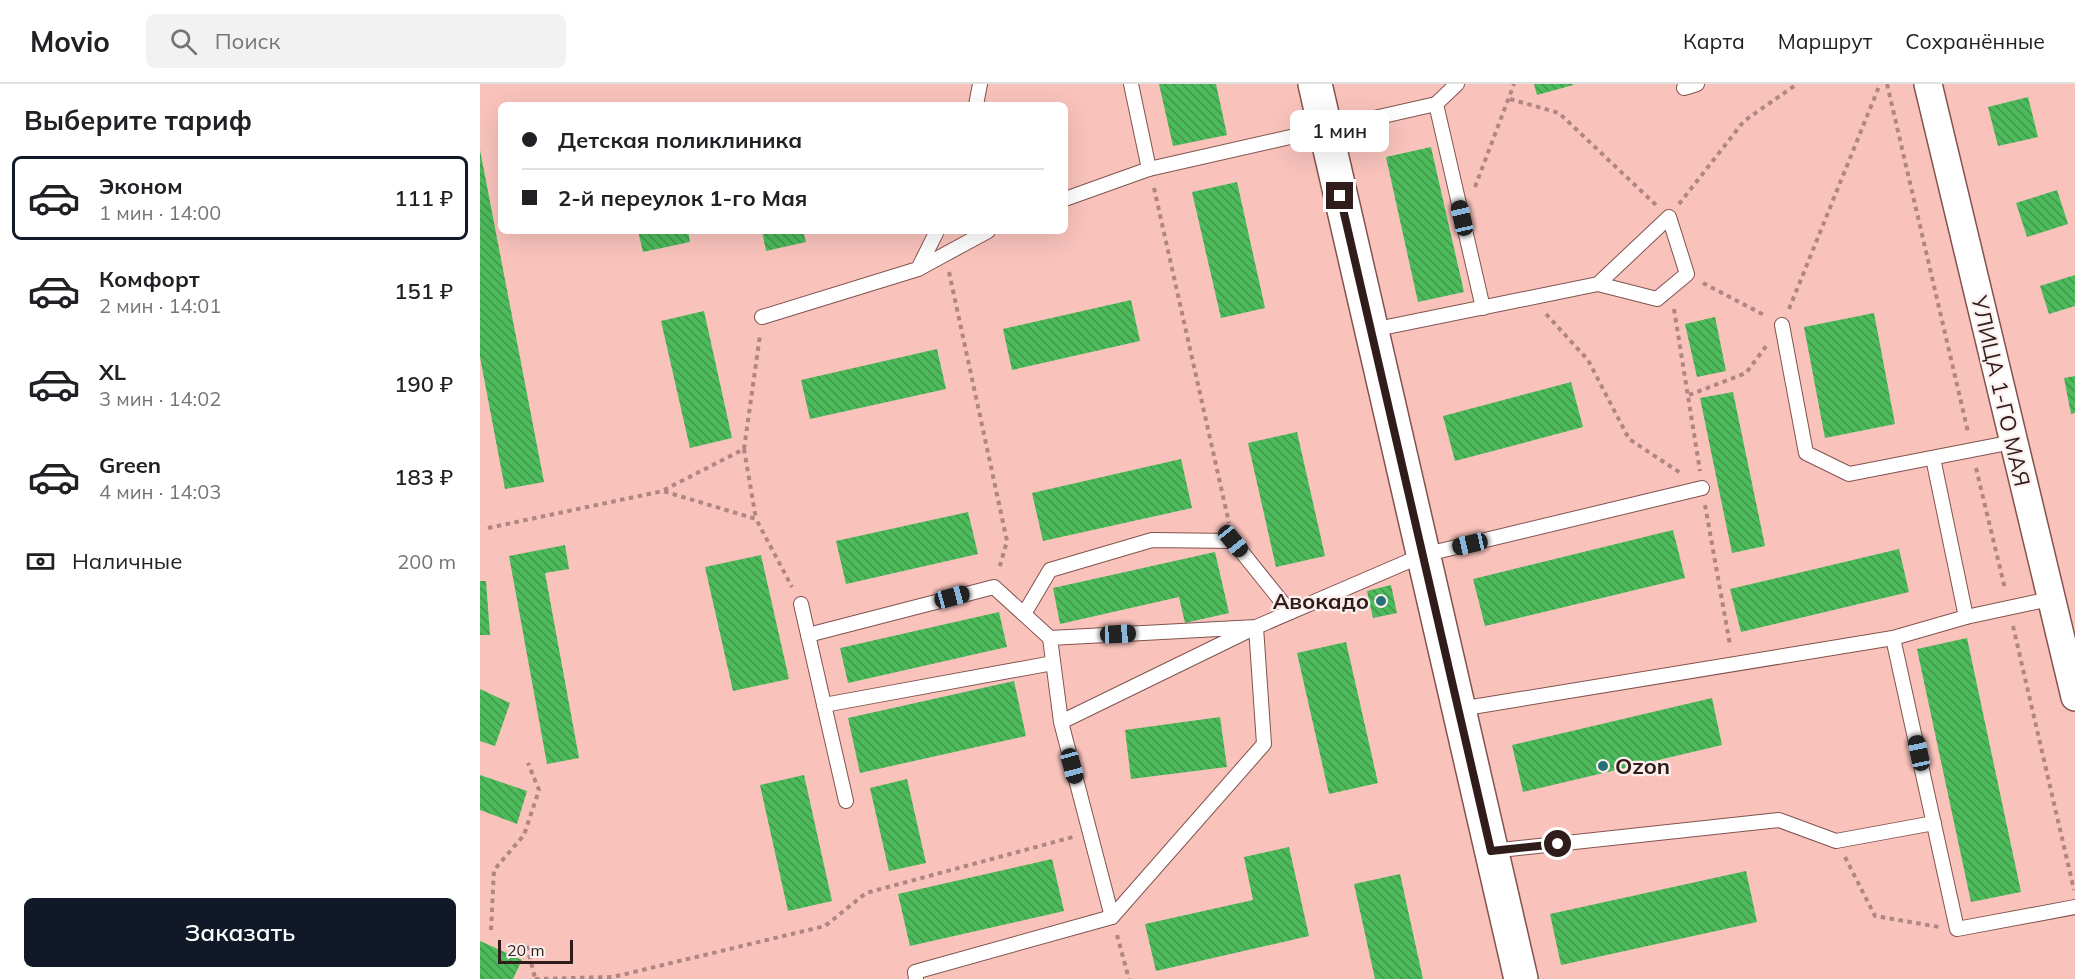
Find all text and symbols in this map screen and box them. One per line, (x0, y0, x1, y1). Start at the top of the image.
search box (146, 14, 566, 68)
text: Movio (30, 24, 110, 59)
icon: search (167, 25, 200, 58)
text: Поиск (215, 27, 280, 55)
text: Карта (1683, 28, 1745, 54)
text: Маршрут (1778, 28, 1872, 54)
text: Сохранённые (1905, 28, 2045, 54)
text: Выберите тариф (24, 103, 252, 137)
callout: 1 мин (1290, 109, 1390, 151)
text: 1 мин (1312, 118, 1367, 143)
text: Детская поликлиника (558, 126, 802, 154)
icon: car (27, 171, 81, 225)
text: Эконом (99, 172, 183, 200)
route end (1326, 182, 1353, 209)
text: 111 ₽ (394, 184, 453, 212)
text: 2-й переулок 1-го Мая (558, 184, 807, 212)
car (1449, 198, 1475, 238)
text: 1 мин · 14:00 (99, 200, 221, 225)
icon: car (27, 264, 81, 318)
text: Комфорт (99, 265, 200, 293)
text: 151 ₽ (394, 277, 453, 305)
street label: УЛИЦА 1-ГО МАЯ (1965, 292, 2037, 489)
text: 2 мин · 14:01 (99, 293, 221, 318)
icon: car (27, 357, 81, 411)
text: XL (99, 358, 126, 386)
text: 190 ₽ (394, 370, 453, 398)
text: 3 мин · 14:02 (99, 386, 221, 411)
icon: car (27, 450, 81, 504)
text: Green (99, 451, 161, 479)
text: 183 ₽ (394, 463, 453, 491)
text: 4 мин · 14:03 (99, 479, 221, 504)
car (1215, 521, 1251, 561)
car (1450, 531, 1490, 557)
icon: cash (24, 545, 57, 578)
text: Наличные (72, 547, 182, 575)
text: 200 m (397, 549, 456, 574)
car (932, 584, 972, 610)
place label: Авокадо (1273, 587, 1369, 615)
marker: Авокадо (1374, 594, 1388, 608)
car (1100, 624, 1136, 644)
car (1906, 734, 1932, 772)
car (1059, 746, 1085, 786)
place label: Ozon (1615, 752, 1670, 780)
marker: Ozon (1596, 759, 1610, 773)
route start (1544, 830, 1571, 857)
button: Заказать (24, 898, 456, 967)
scale bar (498, 937, 573, 964)
text: 20 m (507, 940, 544, 960)

